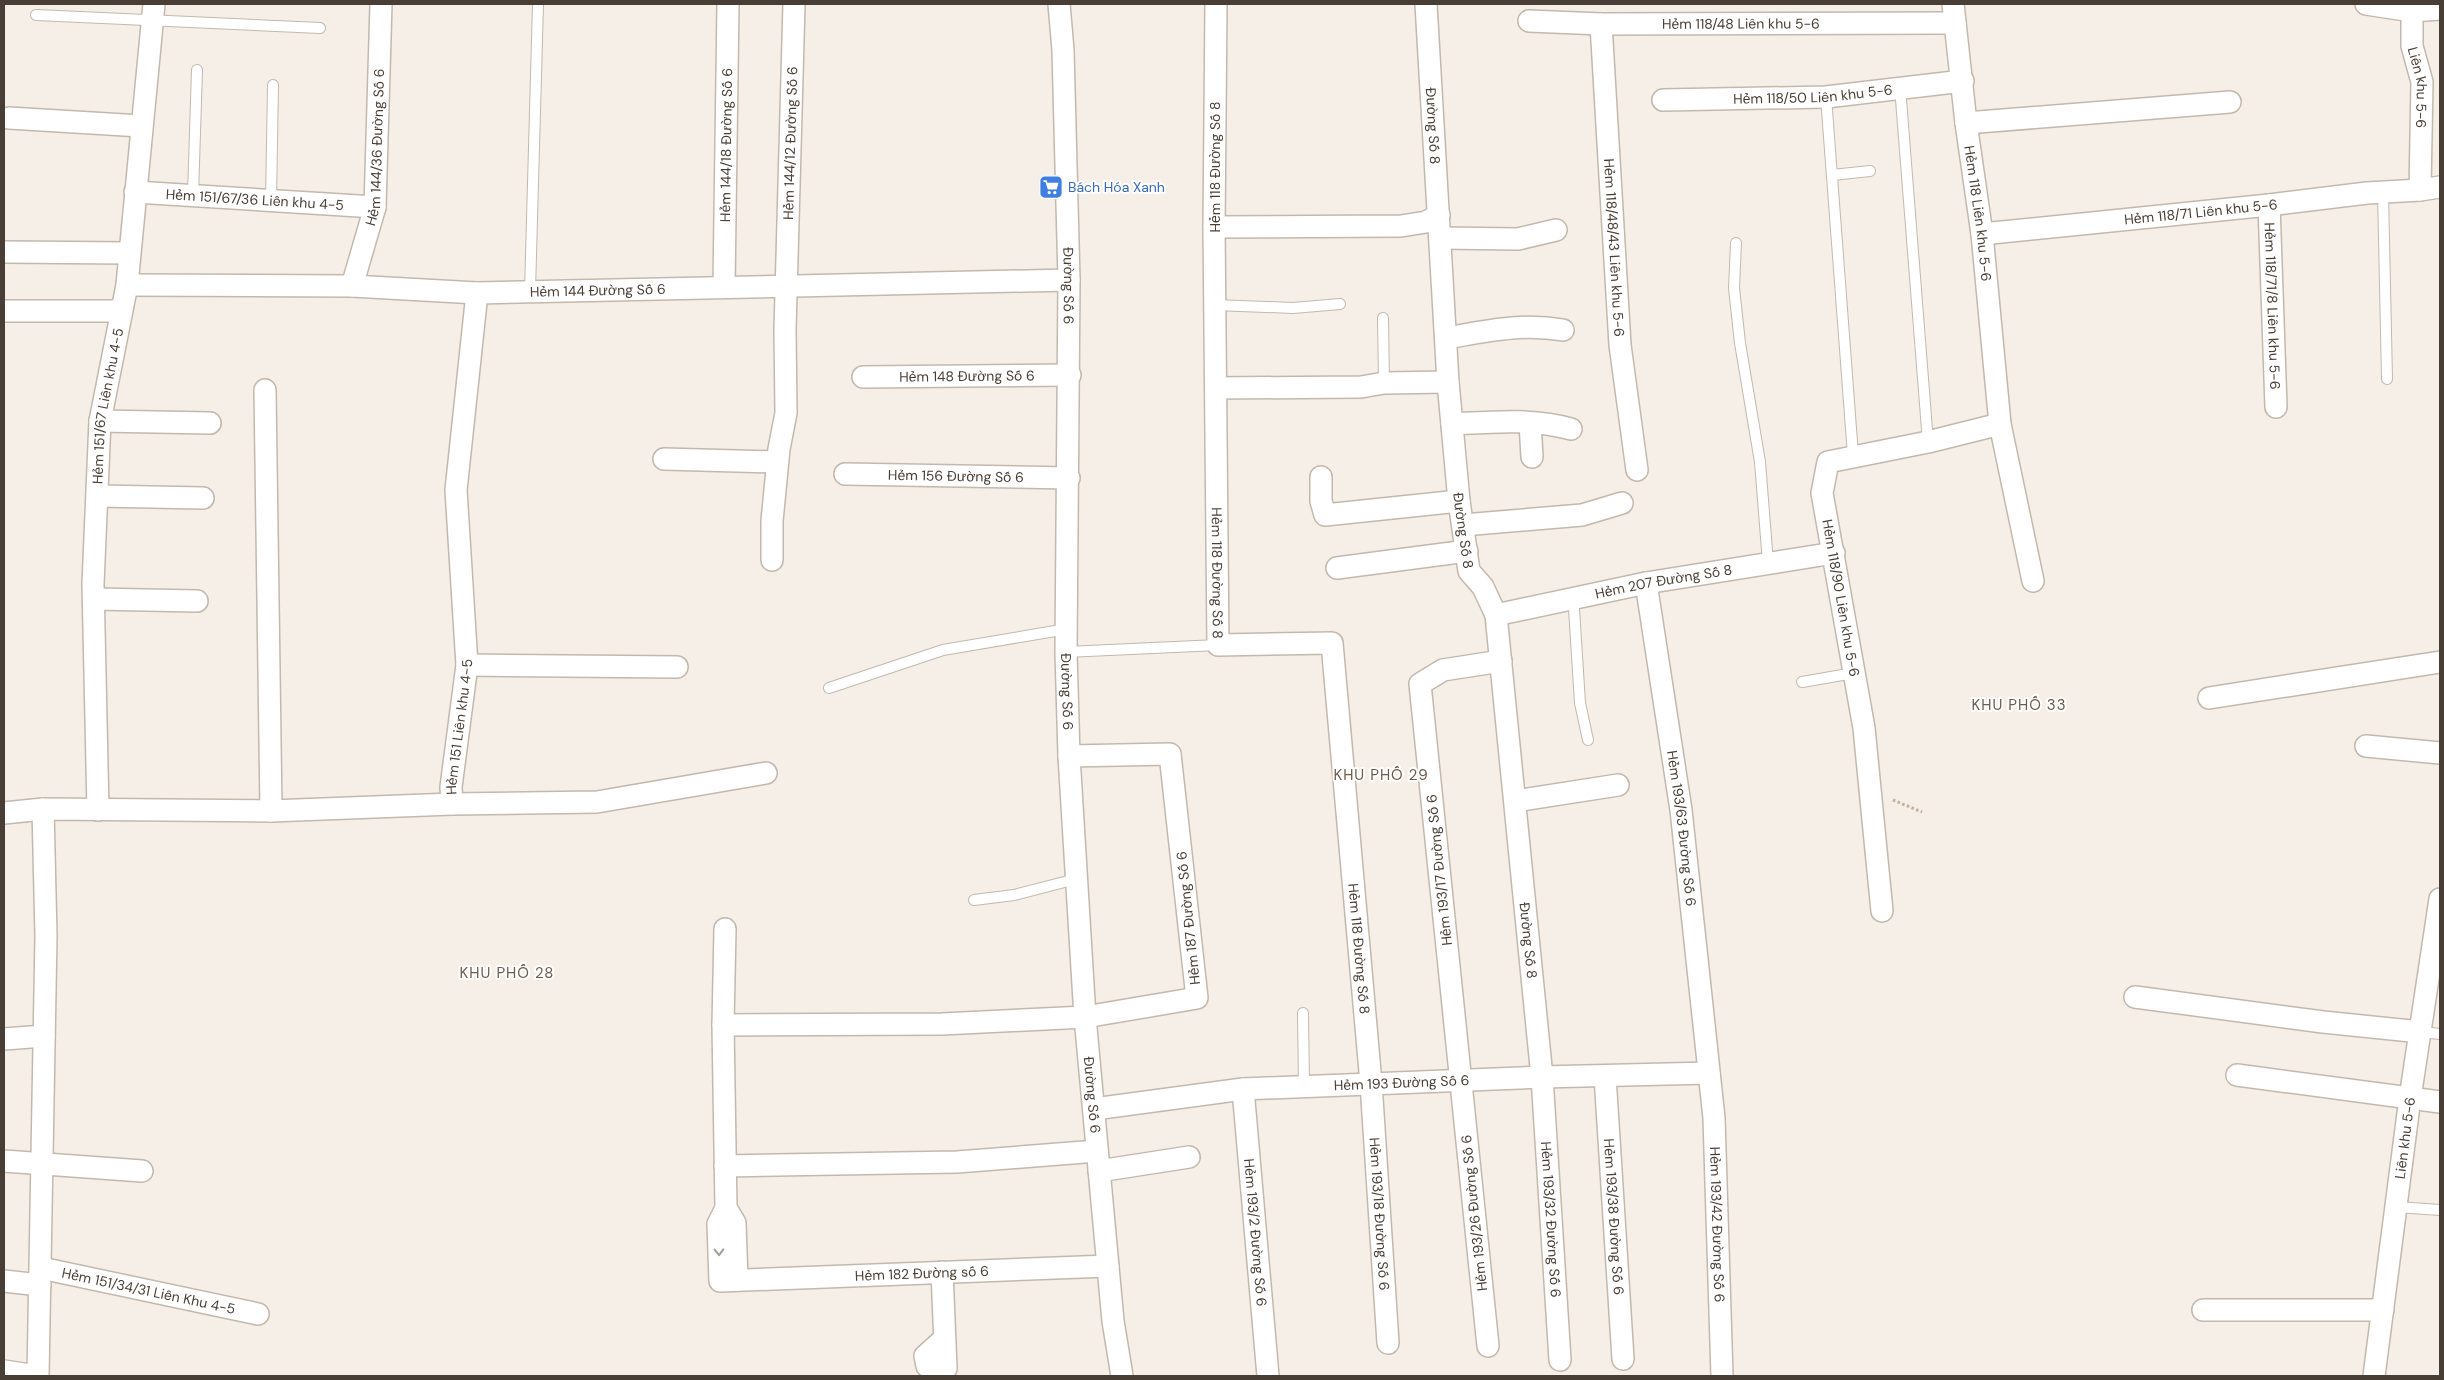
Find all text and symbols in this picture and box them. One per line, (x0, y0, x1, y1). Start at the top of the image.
street label: Hẻm 118/48 Liên khu 5-6 (1662, 14, 1820, 33)
street label: Liên khu 5-6 (2404, 45, 2431, 128)
street label: Hẻm 144/12 Đường Số 6 (779, 66, 801, 220)
street label: Hẻm 144/36 Đường Số 6 (361, 68, 388, 228)
street label: Hẻm 144/18 Đường Số 6 (716, 68, 736, 222)
street label: Hẻm 118/50 Liên khu 5-6 (1733, 80, 1893, 108)
street label: Đường Số 8 (1422, 87, 1444, 165)
street label: Hẻm 118 Đường Số 8 (1206, 101, 1224, 233)
street label: Hẻm 118 Liên khu 5-6 (1960, 144, 1995, 282)
street label: Hẻm 118/48/43 Liên khu 5-6 (1600, 158, 1629, 337)
supermarket icon: Bách Hóa Xanh (1038, 174, 1064, 200)
place label: Bách Hóa Xanh (1068, 178, 1165, 196)
street label: Hẻm 151/67/36 Liên khu 4-5 (165, 185, 344, 214)
street label: Hẻm 118/71 Liên khu 5-6 (2123, 195, 2278, 229)
street label: Hẻm 118/71/8 Liên khu 5-6 (2261, 222, 2284, 390)
street label: Đường Số 6 (1059, 247, 1078, 324)
street label: Hẻm 144 Đường Số 6 (530, 280, 666, 301)
street label: Hẻm 151/67 Liên khu 4-5 (88, 326, 127, 484)
street label: Hẻm 148 Đường Số 6 (899, 366, 1035, 386)
street label: Hẻm 156 Đường Số 6 (888, 466, 1024, 486)
street label: Đường Số 8 (1449, 492, 1478, 570)
street label: Hẻm 118 Đường Số 8 (1208, 507, 1227, 639)
street label: Hẻm 118/90 Liên khu 5-6 (1818, 518, 1864, 678)
street label: Hẻm 207 Đường Số 8 (1593, 560, 1733, 603)
street label: Đường Số 6 (1057, 653, 1077, 730)
street label: Hẻm 151 Liên khu 4-5 (442, 659, 476, 795)
district label: KHU PHỐ 33 (1971, 695, 2067, 715)
street label: Hẻm 193/63 Đường Số 6 (1663, 749, 1700, 907)
district label: KHU PHỐ 29 (1333, 765, 1429, 785)
street label: Hẻm 193/17 Đường Số 6 (1422, 793, 1456, 947)
street label: Hẻm 187 Đường Số 6 (1172, 850, 1204, 986)
street label: Hẻm 118 Đường Số 8 (1344, 883, 1374, 1015)
street label: Đường Số 8 (1516, 901, 1541, 979)
district label: KHU PHỐ 28 (460, 963, 554, 983)
street label: Đường Số 6 (1080, 1056, 1105, 1134)
street label: Hẻm 193 Đường Số 6 (1333, 1071, 1470, 1094)
street label: Liên khu 5-6 (2391, 1096, 2419, 1180)
street label: Hẻm 193/26 Đường Số 6 (1457, 1134, 1491, 1292)
street label: Hẻm 193/18 Đường Số 6 (1366, 1137, 1394, 1291)
street label: Hẻm 193/38 Đường Số 6 (1600, 1138, 1628, 1295)
street label: Hẻm 193/32 Đường Số 6 (1537, 1141, 1565, 1298)
street label: Hẻm 193/42 Đường Số 6 (1706, 1146, 1729, 1303)
street label: Hẻm 193/2 Đường Số 6 (1240, 1158, 1271, 1307)
one-way arrow (714, 1249, 725, 1257)
street label: Hẻm 182 Đường số 6 (855, 1262, 989, 1285)
street label: Hẻm 151/34/31 Liên Khu 4-5 (60, 1264, 237, 1318)

